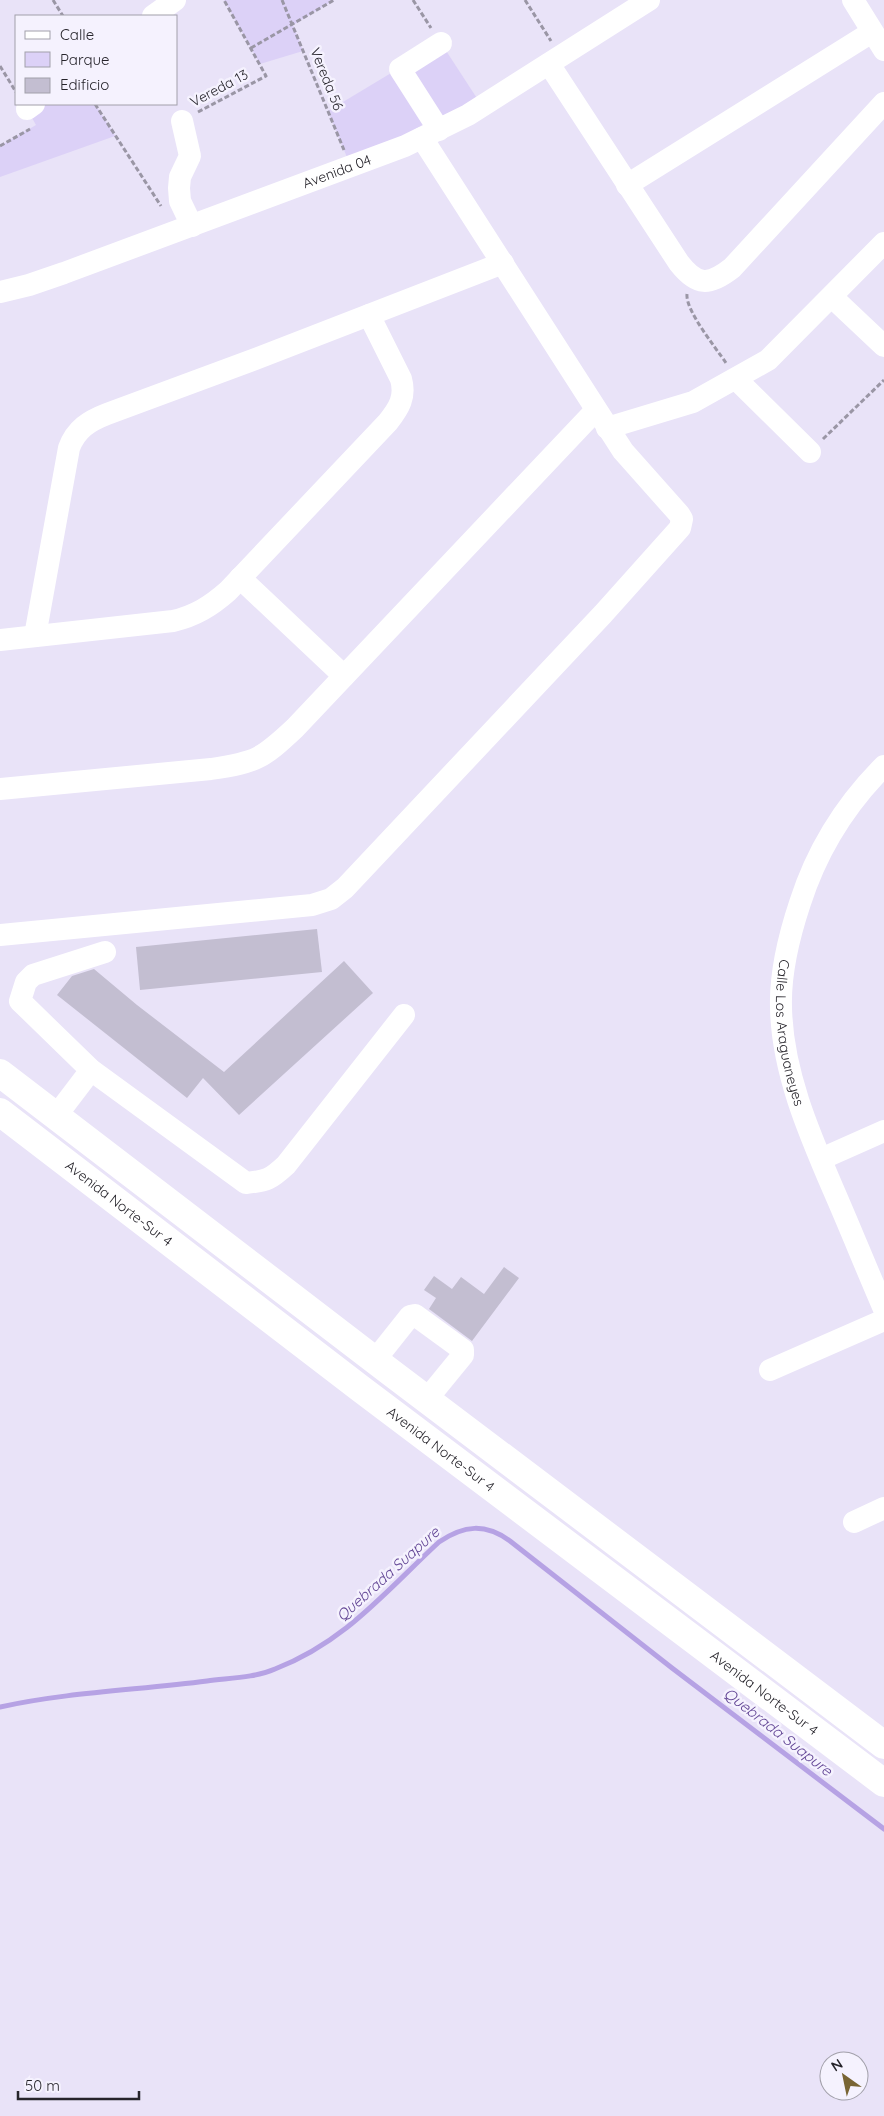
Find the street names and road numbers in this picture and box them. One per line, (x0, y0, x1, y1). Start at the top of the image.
street label: Vereda 56 (306, 45, 348, 113)
street label: Vereda 13 (187, 65, 251, 111)
street label: Avenida 04 (300, 150, 374, 192)
street label: Calle Los Araguaneyes (772, 958, 808, 1108)
street label: Avenida Norte-Sur 4 (62, 1156, 176, 1250)
street label: Avenida Norte-Sur 4 (383, 1403, 498, 1496)
street label: Avenida Norte-Sur 4 (707, 1646, 822, 1739)

